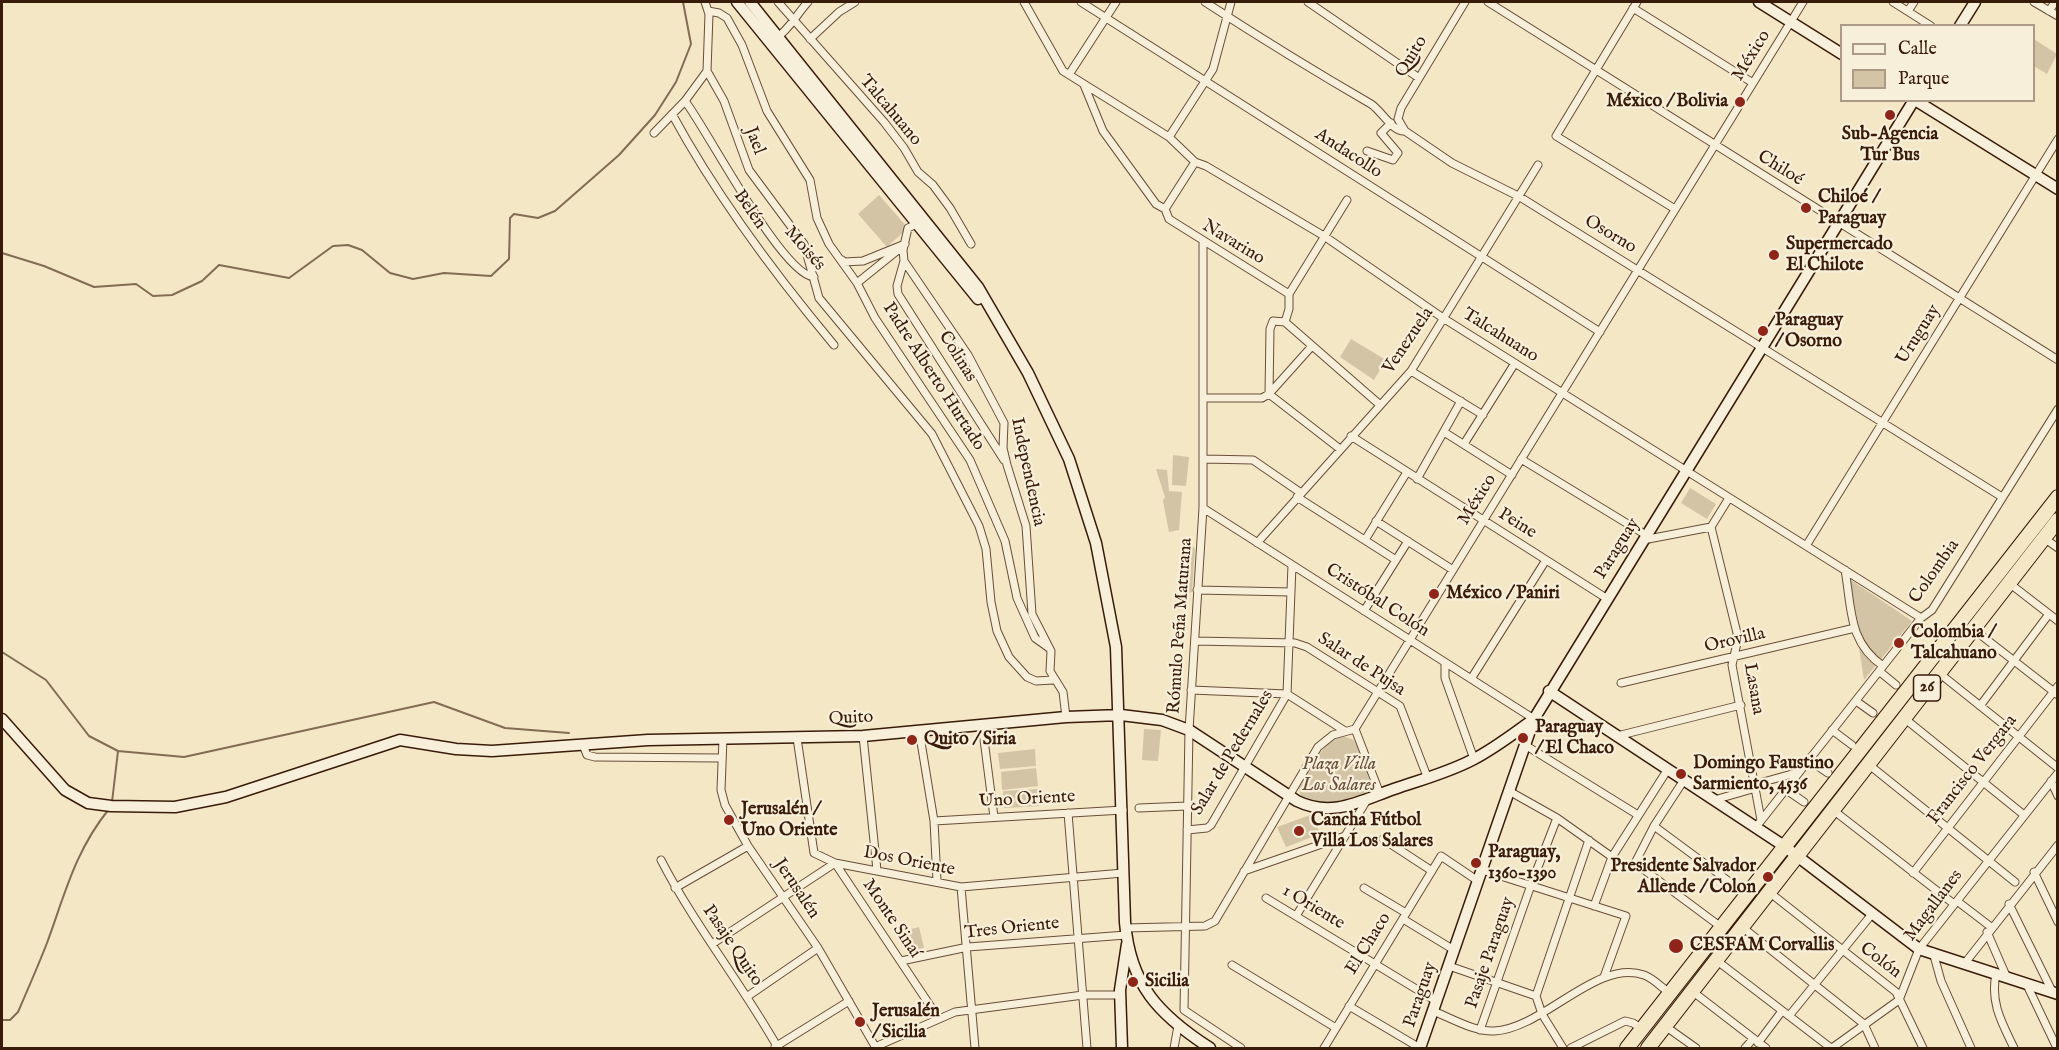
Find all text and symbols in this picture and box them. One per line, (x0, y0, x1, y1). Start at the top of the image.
legend (1840, 24, 2035, 102)
street label: México (1728, 27, 1776, 85)
street label: Quito (1391, 32, 1433, 82)
text: Calle (1898, 38, 1937, 61)
text: Parque (1898, 68, 1949, 91)
street label: Talcahuano (854, 71, 926, 151)
place label: México / Bolivia (1606, 91, 1728, 113)
marker: México / Bolivia (1733, 95, 1747, 109)
marker: Sub-Agencia Tur Bus (1883, 108, 1897, 122)
street label: Jael (739, 124, 769, 158)
street label: Andacollo (1310, 124, 1386, 184)
place label: Sub-Agencia Tur Bus (1842, 124, 1938, 166)
street label: Chiloé (1753, 147, 1807, 191)
street label: Belén (728, 186, 770, 234)
place label: Chiloé / Paraguay (1818, 187, 1886, 230)
marker: Chiloé / Paraguay (1799, 201, 1813, 215)
street label: Osorno (1580, 211, 1640, 259)
street label: Navarino (1198, 216, 1268, 270)
street label: Moisés (779, 222, 829, 276)
place label: Supermercado El Chilote (1786, 234, 1893, 276)
marker: Supermercado El Chilote (1767, 248, 1781, 262)
street label: Padre Alberto Hurtado (877, 299, 989, 455)
street label: Uruguay (1892, 301, 1946, 369)
street label: Venezuela (1379, 304, 1439, 378)
street label: Talcahuano (1458, 304, 1542, 368)
place label: Paraguay / Osorno (1775, 310, 1843, 352)
marker: Paraguay / Osorno (1756, 324, 1770, 338)
street label: Colinas (933, 328, 981, 386)
street label: Independencia (1005, 416, 1049, 528)
street label: México (1454, 471, 1502, 529)
street label: Peine (1494, 504, 1540, 544)
street label: Paraguay (1591, 514, 1645, 584)
street label: Colombia (1905, 536, 1965, 608)
street label: Rómulo Peña Maturana (1164, 537, 1198, 715)
street label: Cristóbal Colón (1321, 559, 1433, 643)
place label: México / Paniri (1446, 583, 1560, 605)
marker: México / Paniri (1427, 587, 1441, 601)
place label: Colombia / Talcahuano (1911, 622, 1997, 664)
street label: Orovilla (1703, 624, 1767, 658)
street label: Salar de Pujsa (1313, 629, 1409, 701)
marker: Colombia / Talcahuano (1892, 636, 1906, 650)
street label: Lasana (1738, 661, 1768, 717)
road number: 26 (1914, 675, 1940, 701)
street label: Salar de Pedernales (1187, 687, 1279, 819)
street label: Quito (828, 707, 874, 731)
street label: Francisco Vergara (1924, 711, 2022, 829)
place label: Paraguay / El Chaco (1535, 717, 1614, 760)
place label: Quito / Siria (924, 729, 1016, 751)
marker: Paraguay / El Chaco (1516, 731, 1530, 745)
marker: Quito / Siria (905, 733, 919, 747)
place label: Domingo Faustino Sarmiento, 4536 (1693, 753, 1834, 795)
park label: Plaza Villa Los Salares (1302, 754, 1376, 796)
marker: Domingo Faustino Sarmiento, 4536 (1674, 767, 1688, 781)
street label: Uno Oriente (978, 787, 1076, 813)
place label: Jerusalén / Uno Oriente (741, 799, 838, 842)
place label: Cancha Fútbol Villa Los Salares (1311, 810, 1433, 852)
marker: Jerusalén / Uno Oriente (722, 813, 736, 827)
marker: Cancha Fútbol Villa Los Salares (1292, 824, 1306, 838)
place label: Paraguay, 1360-1390 (1488, 842, 1560, 884)
street label: Dos Oriente (861, 843, 957, 881)
street label: Jerusalén (768, 855, 824, 923)
marker: Paraguay, 1360-1390 (1469, 856, 1483, 870)
place label: Presidente Salvador Allende / Colon (1611, 856, 1756, 898)
street label: Magallanes (1900, 866, 1968, 946)
marker: Presidente Salvador Allende / Colon (1761, 870, 1775, 884)
street label: Monte Sinaí (857, 875, 925, 963)
street label: 1 Oriente (1278, 881, 1348, 935)
street label: Pasaje Paraguay (1462, 894, 1520, 1012)
street label: Pasaje Quito (697, 901, 767, 991)
street label: El Chaco (1342, 909, 1396, 979)
street label: Tres Oriente (963, 913, 1061, 945)
place label: CESFAM Corvallis (1690, 935, 1834, 957)
marker: CESFAM Corvallis (1667, 937, 1685, 955)
street label: Colón (1855, 938, 1905, 984)
street label: Paraguay (1400, 959, 1442, 1031)
place label: Sicilia (1145, 971, 1189, 993)
marker: Sicilia (1126, 975, 1140, 989)
place label: Jerusalén / Sicilia (872, 1001, 940, 1044)
marker: Jerusalén / Sicilia (853, 1015, 867, 1029)

